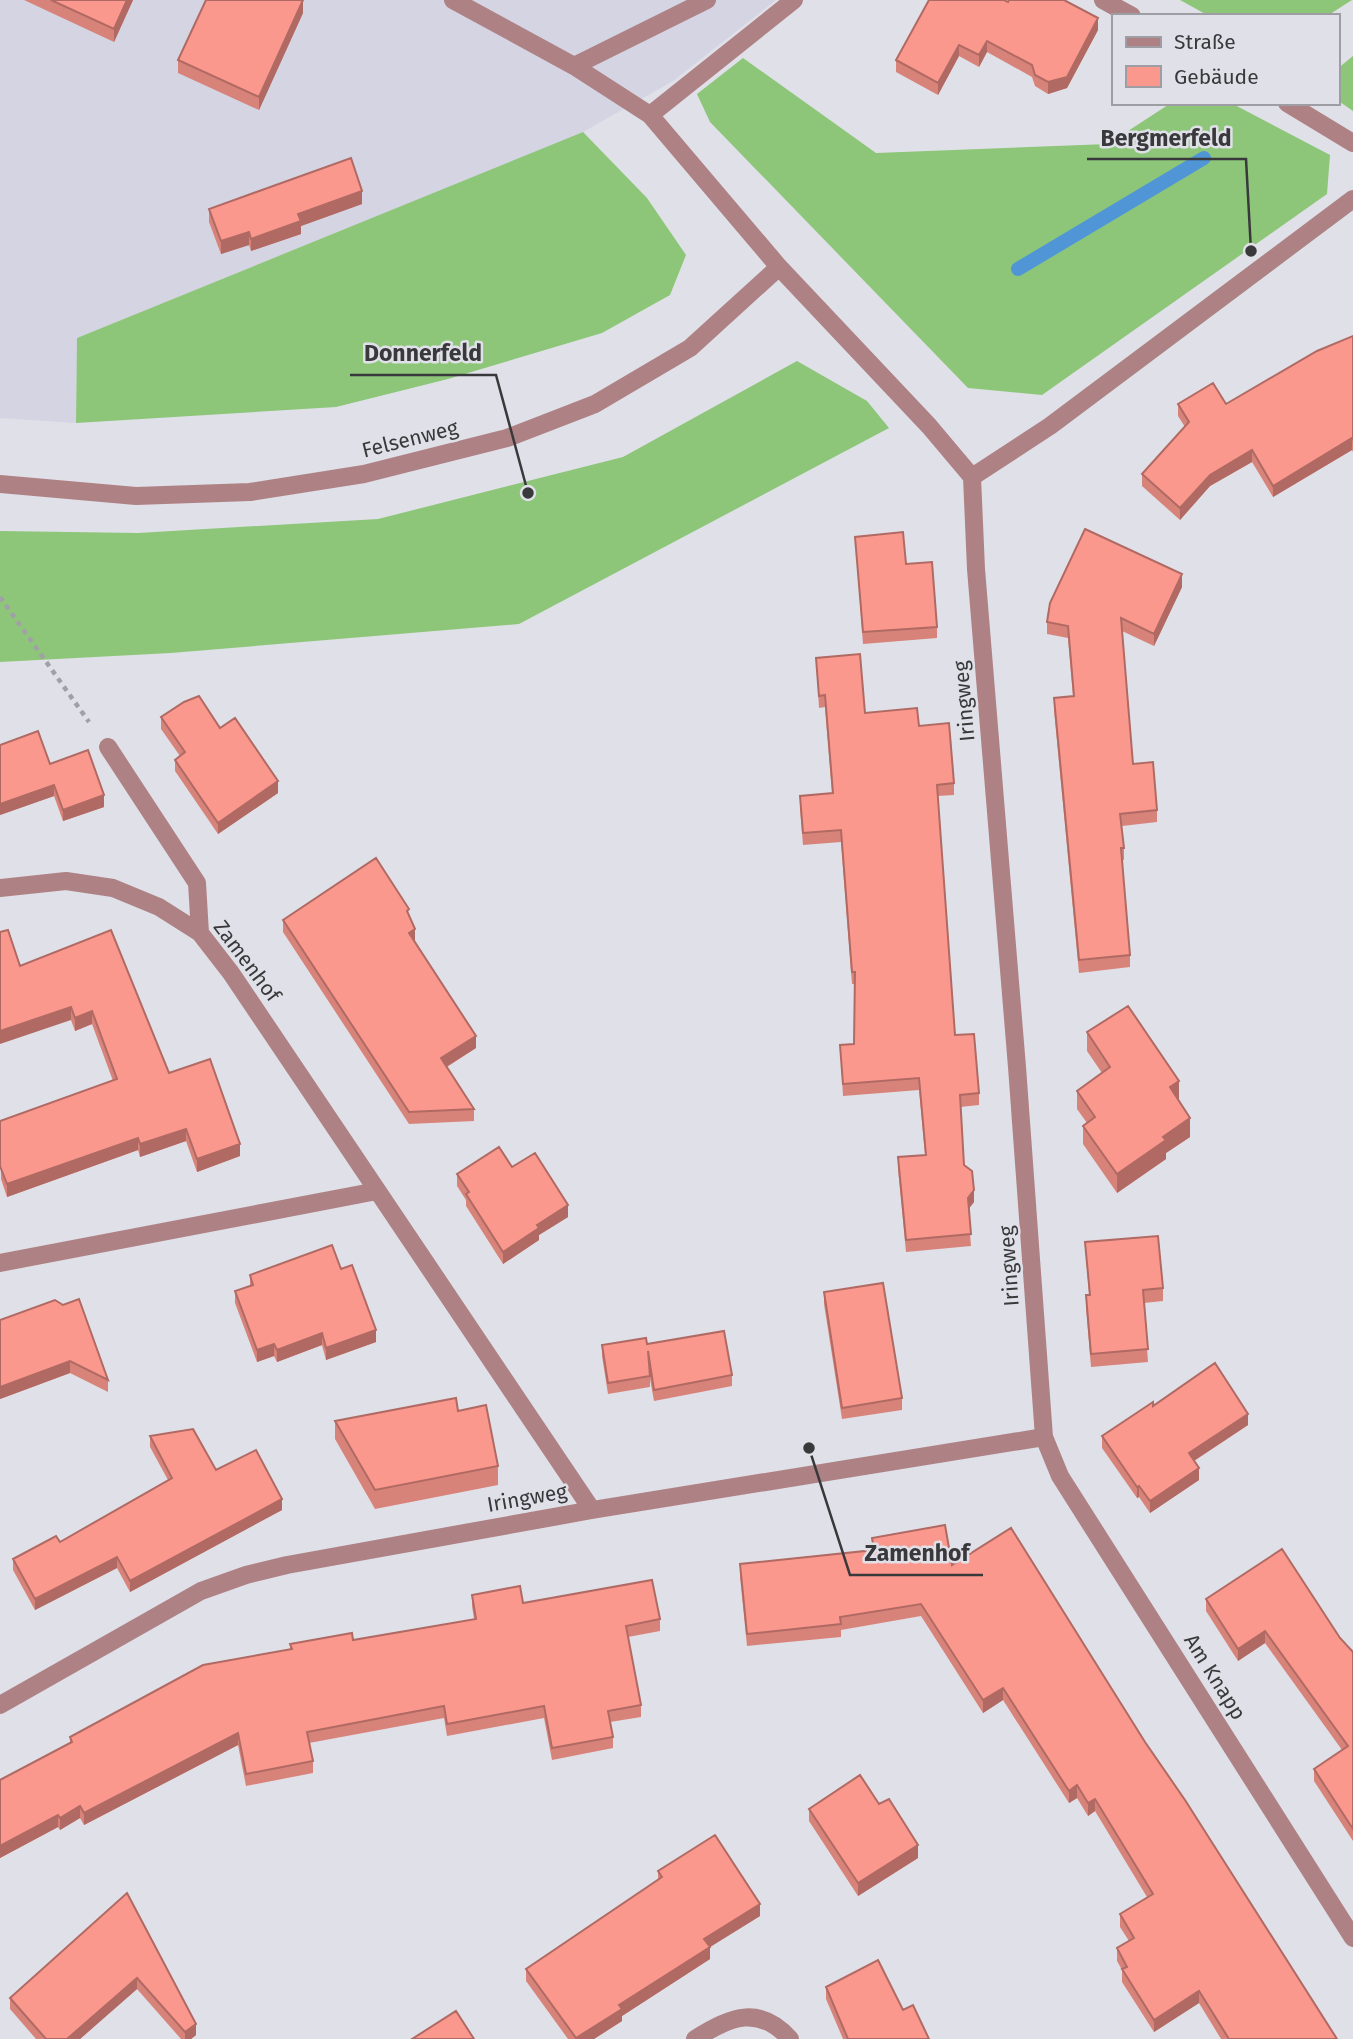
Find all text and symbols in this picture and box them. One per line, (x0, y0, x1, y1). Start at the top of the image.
legend (1112, 14, 1339, 105)
text: Straße (1174, 29, 1236, 55)
text: Gebäude (1174, 64, 1259, 90)
callout: Bergmerfeld (1087, 115, 1246, 159)
text: Bergmerfeld (1100, 124, 1232, 152)
callout: Donnerfeld (350, 331, 496, 375)
text: Donnerfeld (364, 339, 482, 367)
street label: Felsenweg (359, 414, 461, 463)
street label: Iringweg (948, 660, 980, 742)
street label: Zamenhof (208, 915, 287, 1008)
street label: Iringweg (993, 1225, 1025, 1307)
street label: Iringweg (485, 1478, 569, 1518)
callout: Zamenhof (850, 1531, 983, 1575)
text: Zamenhof (864, 1539, 971, 1567)
street label: Am Knapp (1178, 1629, 1252, 1725)

